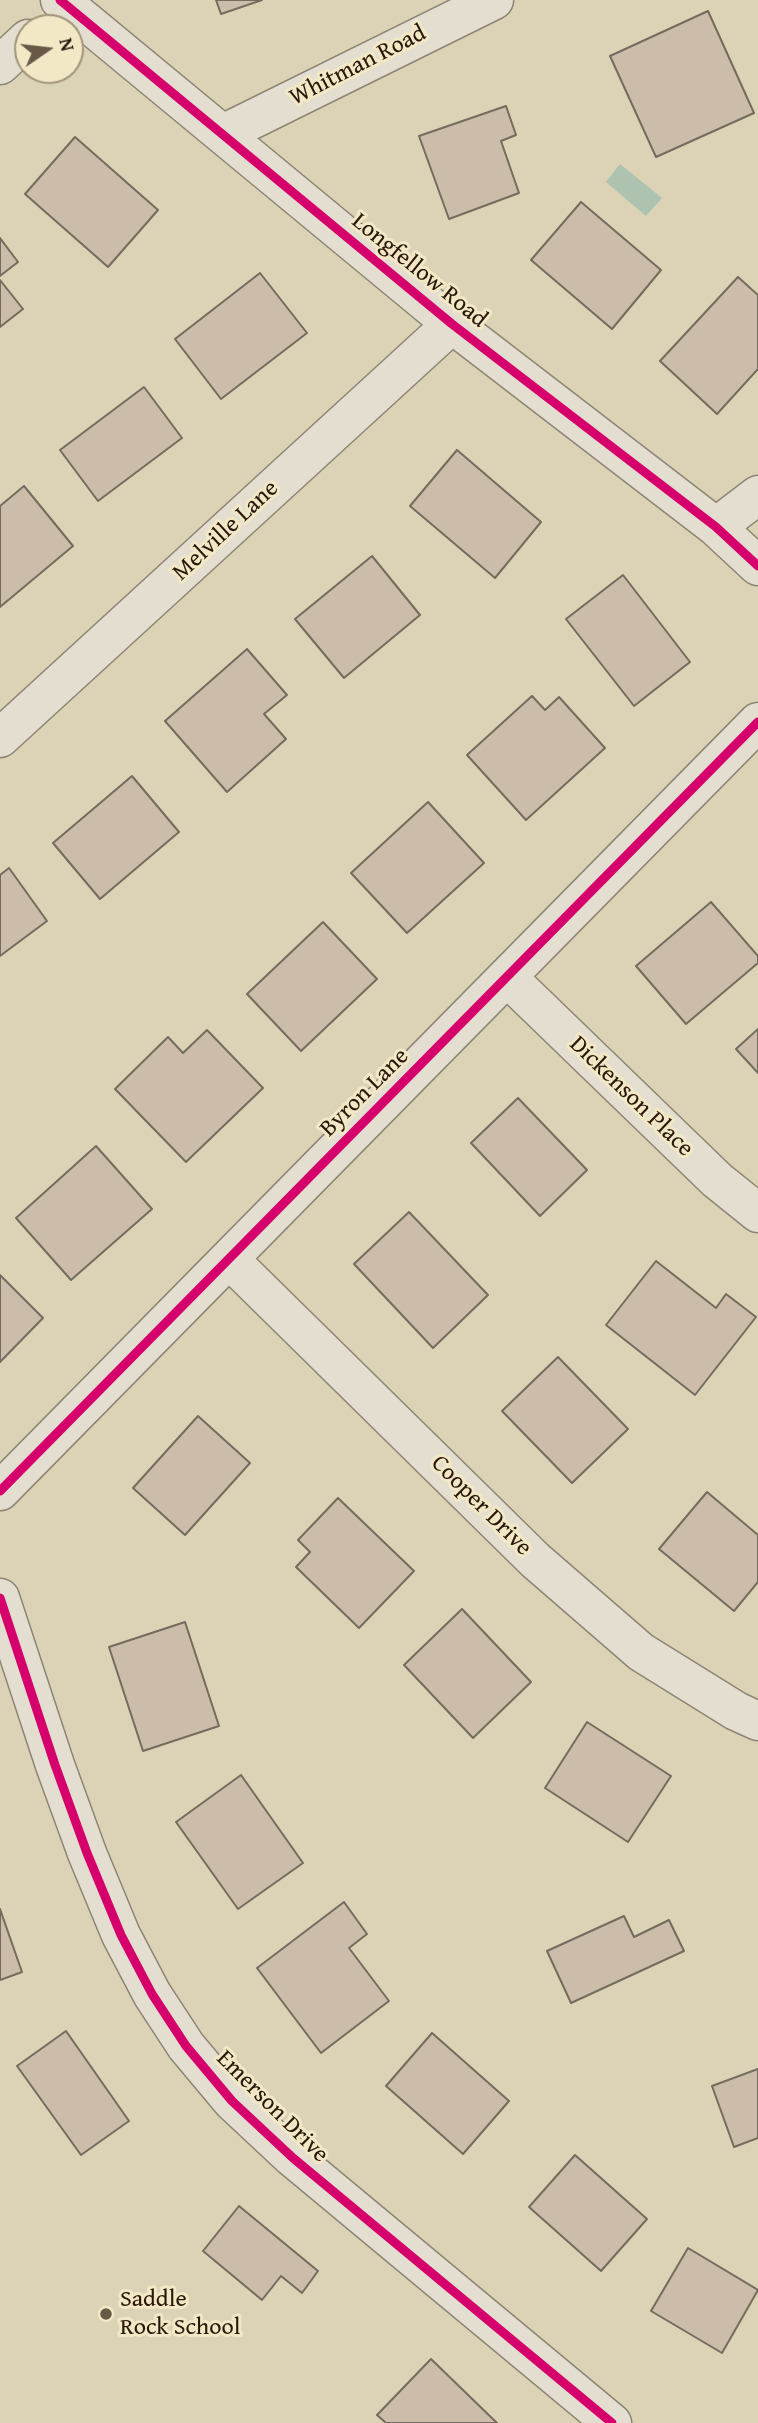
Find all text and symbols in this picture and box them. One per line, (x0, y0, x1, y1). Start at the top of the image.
north arrow (14, 14, 84, 84)
street label: Whitman Road (285, 19, 431, 113)
text: N (52, 35, 83, 54)
street label: Longfellow Road (345, 208, 493, 334)
street label: Melville Lane (167, 475, 285, 587)
street label: Dickenson Place (563, 1031, 699, 1163)
street label: Byron Lane (315, 1043, 415, 1143)
street label: Cooper Drive (425, 1450, 537, 1562)
street label: Emerson Drive (210, 2045, 334, 2169)
place label: Saddle Rock School (120, 2286, 241, 2342)
marker: Saddle Rock School (98, 2306, 114, 2322)

